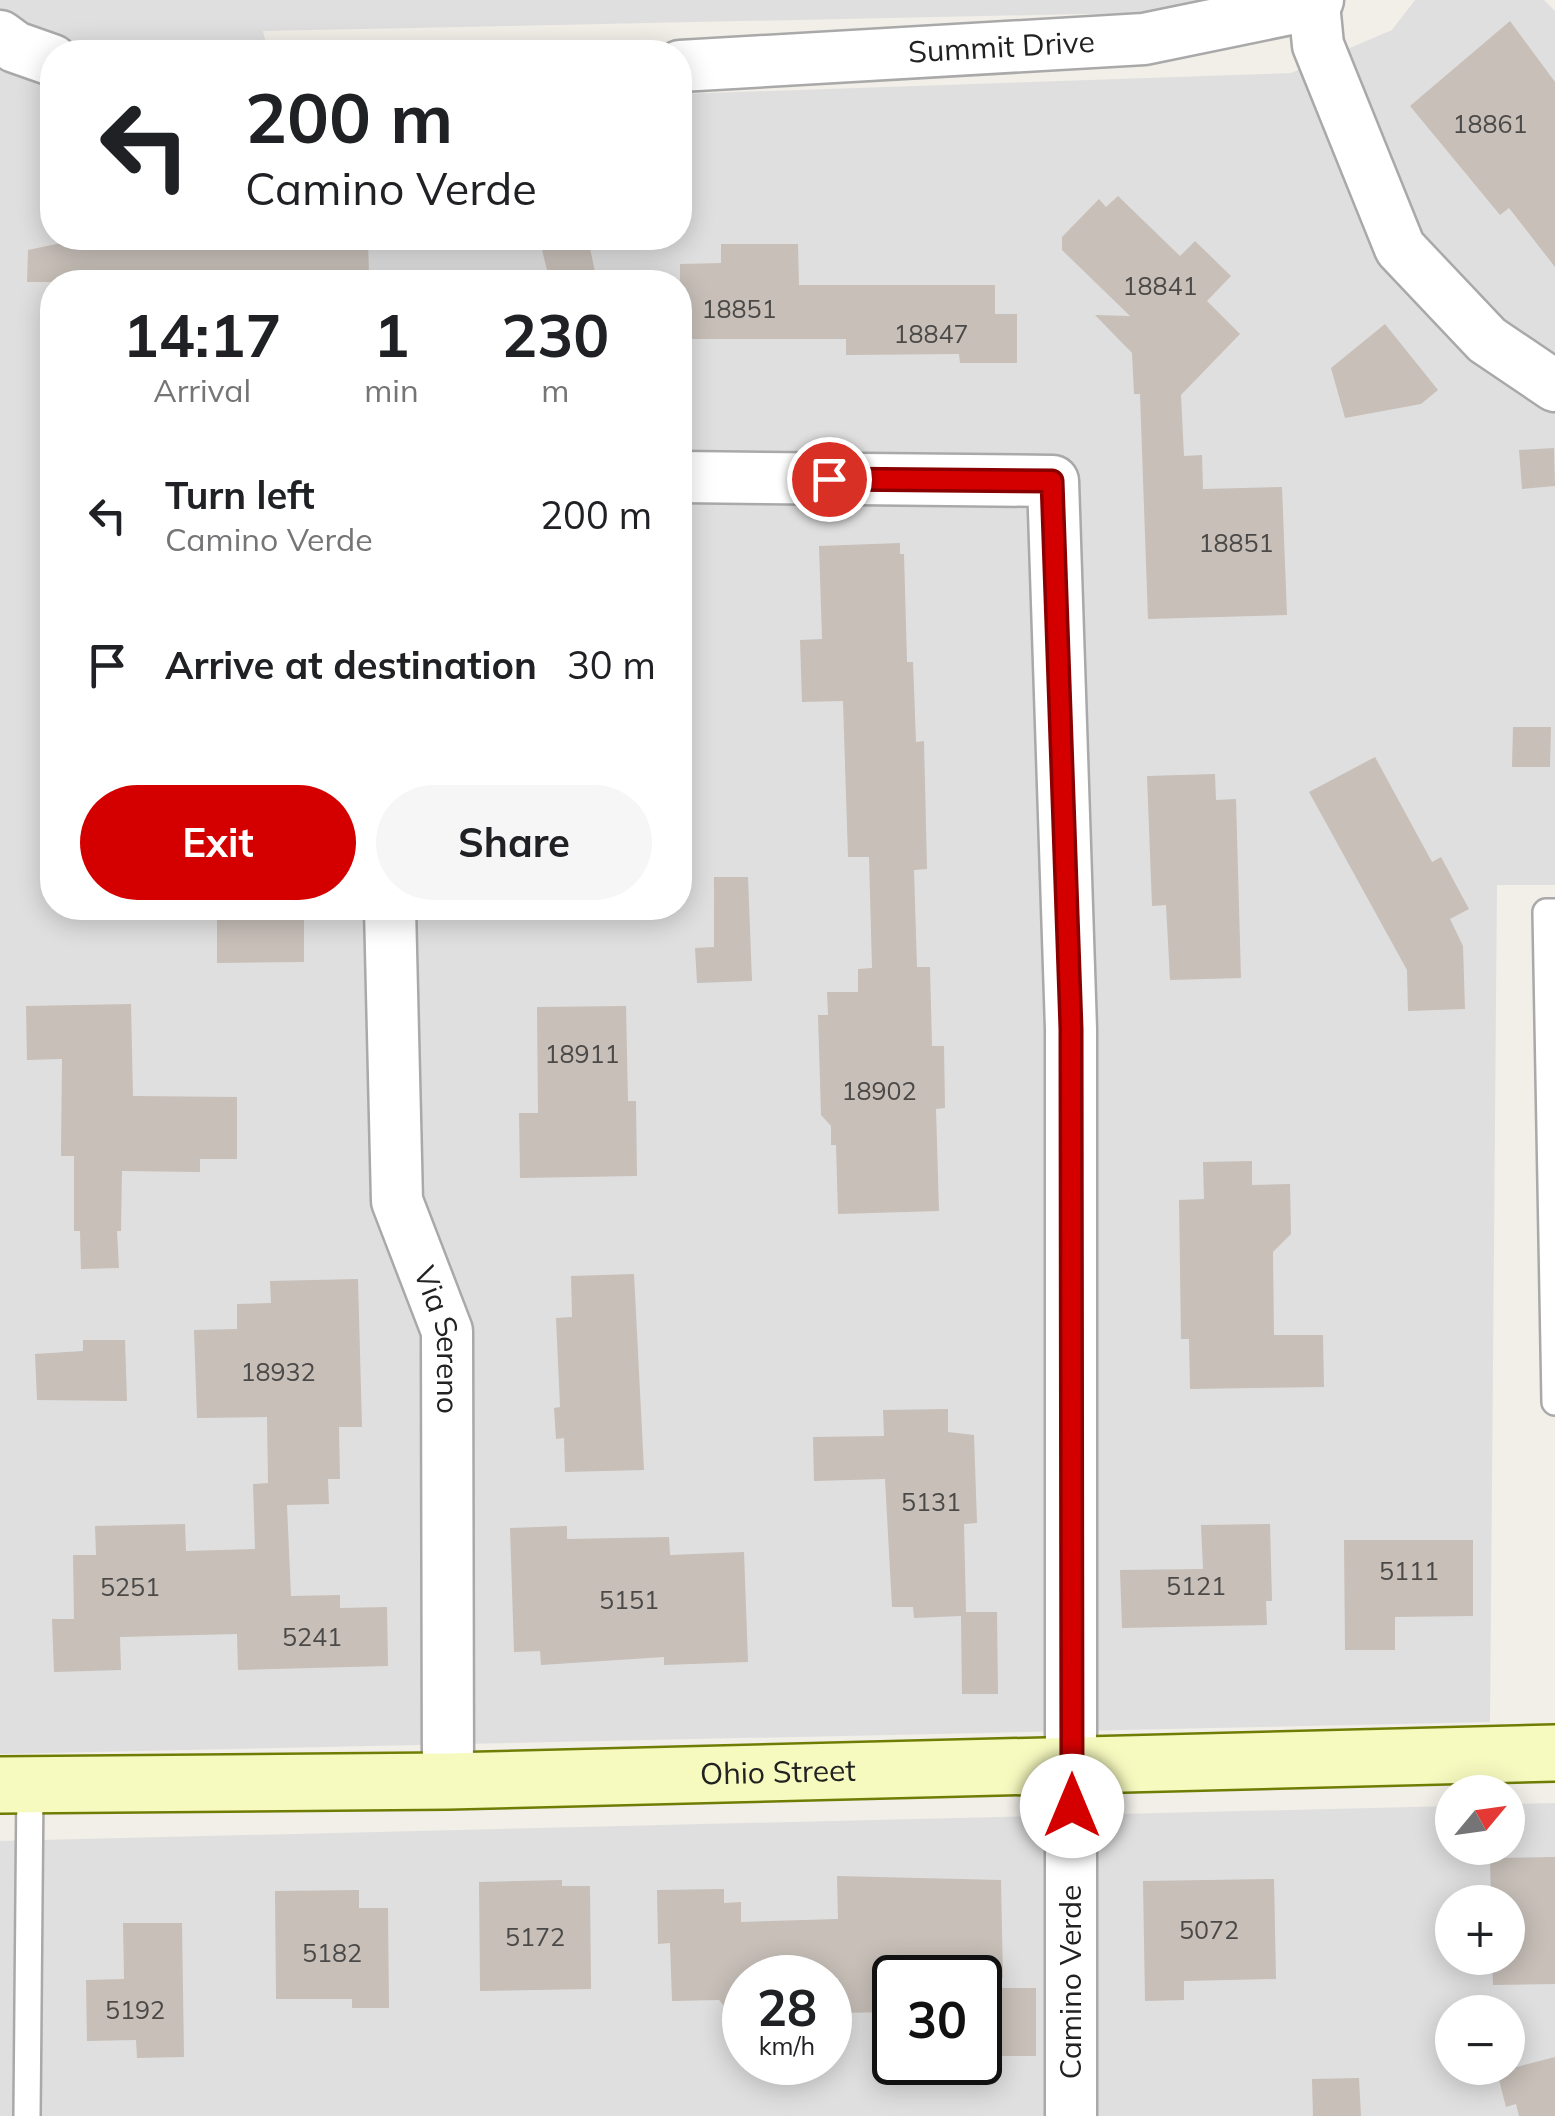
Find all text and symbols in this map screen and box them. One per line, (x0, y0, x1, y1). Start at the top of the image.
street label: Summit Drive (907, 22, 1096, 71)
text: 200 m (245, 73, 453, 161)
icon: left (80, 80, 210, 210)
house number: 18861 (1452, 108, 1528, 139)
text: Camino Verde (245, 160, 537, 216)
house number: 18841 (1122, 270, 1198, 301)
house number: 18851 (701, 293, 777, 324)
text: 14:17 (123, 297, 282, 372)
text: 1 (373, 297, 409, 372)
text: 230 (501, 297, 609, 372)
house number: 18847 (893, 318, 969, 349)
text: Arrival (153, 370, 251, 410)
text: min (364, 370, 419, 410)
text: m (541, 370, 569, 410)
pin (787, 437, 872, 522)
icon: arrive (802, 452, 857, 507)
text: Turn left (165, 471, 315, 519)
icon: left (80, 488, 135, 543)
text: 200 m (540, 491, 652, 539)
text: Camino Verde (165, 519, 373, 559)
house number: 18851 (1198, 527, 1274, 558)
icon: arrive (80, 638, 135, 693)
text: Arrive at destination (165, 641, 537, 689)
text: 30 m (567, 641, 656, 689)
button: Exit (80, 785, 356, 900)
button: Share (376, 785, 652, 900)
house number: 18911 (544, 1038, 620, 1069)
house number: 18902 (841, 1075, 917, 1106)
street label: Via Sereno (406, 1261, 467, 1414)
house number: 18932 (240, 1356, 316, 1387)
house number: 5131 (901, 1486, 961, 1517)
house number: 5111 (1379, 1555, 1439, 1586)
house number: 5121 (1166, 1570, 1226, 1601)
house number: 5251 (100, 1571, 160, 1602)
house number: 5151 (599, 1584, 659, 1615)
house number: 5241 (282, 1621, 342, 1652)
street label: Ohio Street (699, 1751, 856, 1793)
position arrow (1020, 1754, 1124, 1858)
north arrow (1435, 1775, 1525, 1865)
map controls (1435, 1775, 1525, 2085)
street label: Camino Verde (1051, 1885, 1089, 2079)
button: + (1435, 1885, 1525, 1975)
house number: 5072 (1179, 1914, 1239, 1945)
house number: 5172 (505, 1921, 565, 1952)
house number: 5182 (302, 1937, 362, 1968)
speed limit sign: 30 (872, 1955, 1002, 2085)
text: 28 (757, 1976, 817, 2039)
house number: 5192 (105, 1994, 165, 2025)
button: − (1435, 1995, 1525, 2085)
text: km/h (759, 2030, 815, 2061)

